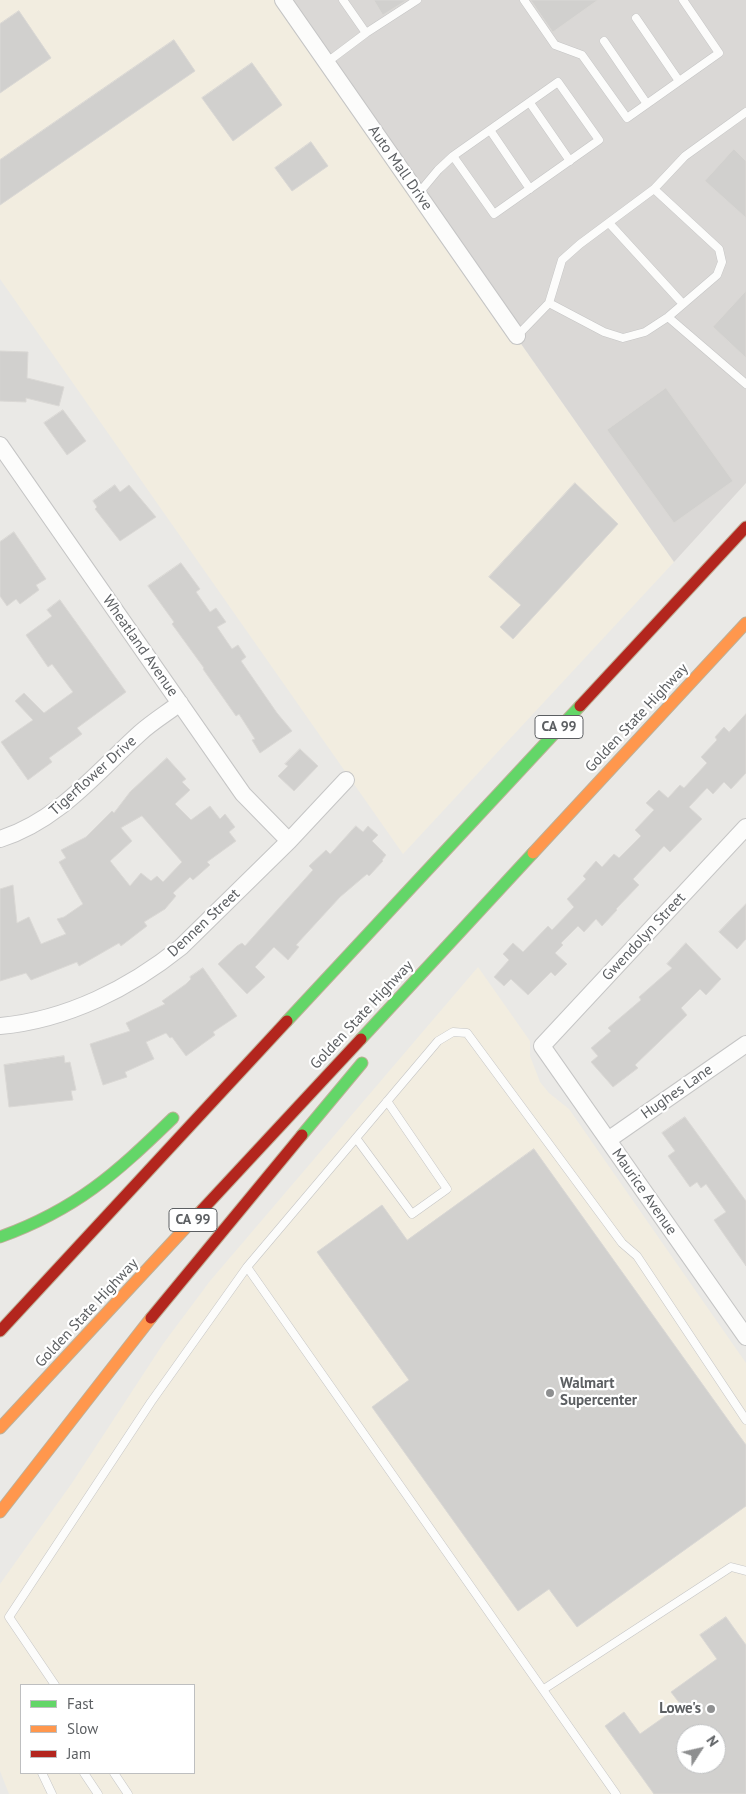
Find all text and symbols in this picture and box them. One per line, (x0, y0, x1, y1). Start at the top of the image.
street label: Auto Mall Drive (364, 122, 436, 214)
street label: Wheatland Avenue (98, 592, 182, 700)
street label: Golden State Highway (582, 660, 692, 776)
road number: CA 99 (535, 716, 583, 739)
street label: Tigerflower Drive (46, 732, 140, 820)
street label: Dennen Street (164, 885, 244, 961)
street label: Gwendolyn Street (599, 889, 689, 985)
street label: Golden State Highway (307, 957, 417, 1073)
street label: Hughes Lane (638, 1061, 716, 1123)
street label: Maurice Avenue (608, 1145, 680, 1239)
road number: CA 99 (169, 1208, 217, 1232)
street label: Golden State Highway (32, 1255, 142, 1371)
place label: Walmart Supercenter (560, 1375, 637, 1410)
marker: Walmart Supercenter (544, 1387, 556, 1399)
legend (20, 1684, 195, 1774)
text: Fast (67, 1694, 94, 1713)
place label: Lowe's (659, 1700, 701, 1718)
marker: Lowe's (705, 1703, 717, 1715)
text: Slow (67, 1719, 98, 1738)
north arrow (676, 1724, 726, 1774)
text: N (702, 1732, 722, 1750)
text: Jam (67, 1744, 91, 1763)

